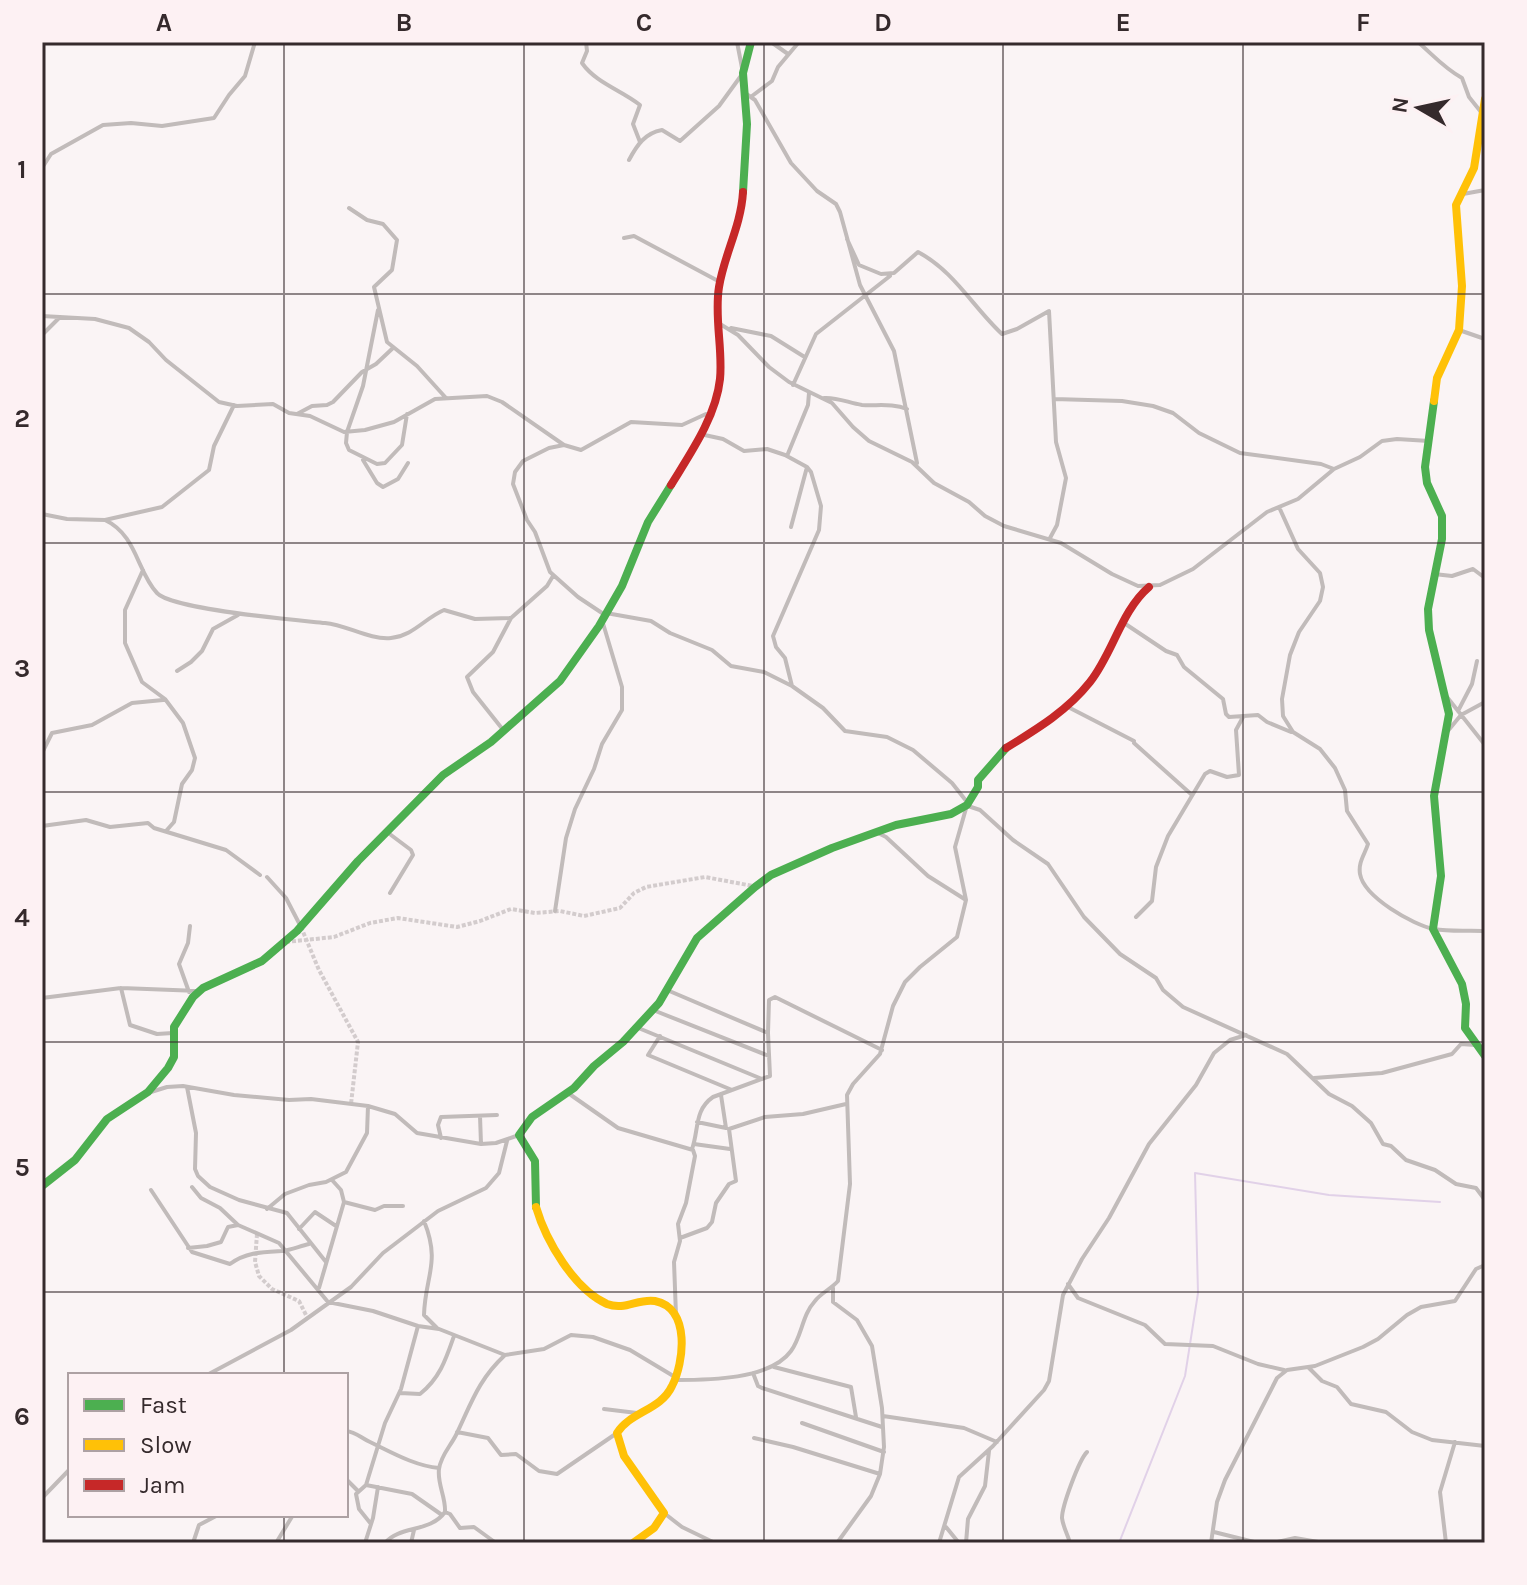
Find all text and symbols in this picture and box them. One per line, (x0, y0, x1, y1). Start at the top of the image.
text: A (156, 7, 172, 38)
text: B (396, 7, 412, 38)
text: C (636, 7, 652, 38)
text: D (874, 7, 892, 38)
text: E (1115, 7, 1131, 38)
text: F (1356, 7, 1370, 38)
north arrow (1379, 68, 1459, 148)
text: N (1386, 95, 1414, 115)
text: 1 (17, 154, 27, 185)
text: 2 (14, 403, 30, 434)
text: 3 (14, 653, 30, 684)
text: 4 (14, 902, 30, 933)
text: 5 (14, 1152, 30, 1183)
legend (68, 1373, 348, 1517)
text: Fast (140, 1391, 187, 1419)
text: 6 (14, 1401, 30, 1432)
text: Slow (140, 1431, 192, 1459)
text: Jam (140, 1471, 185, 1499)

